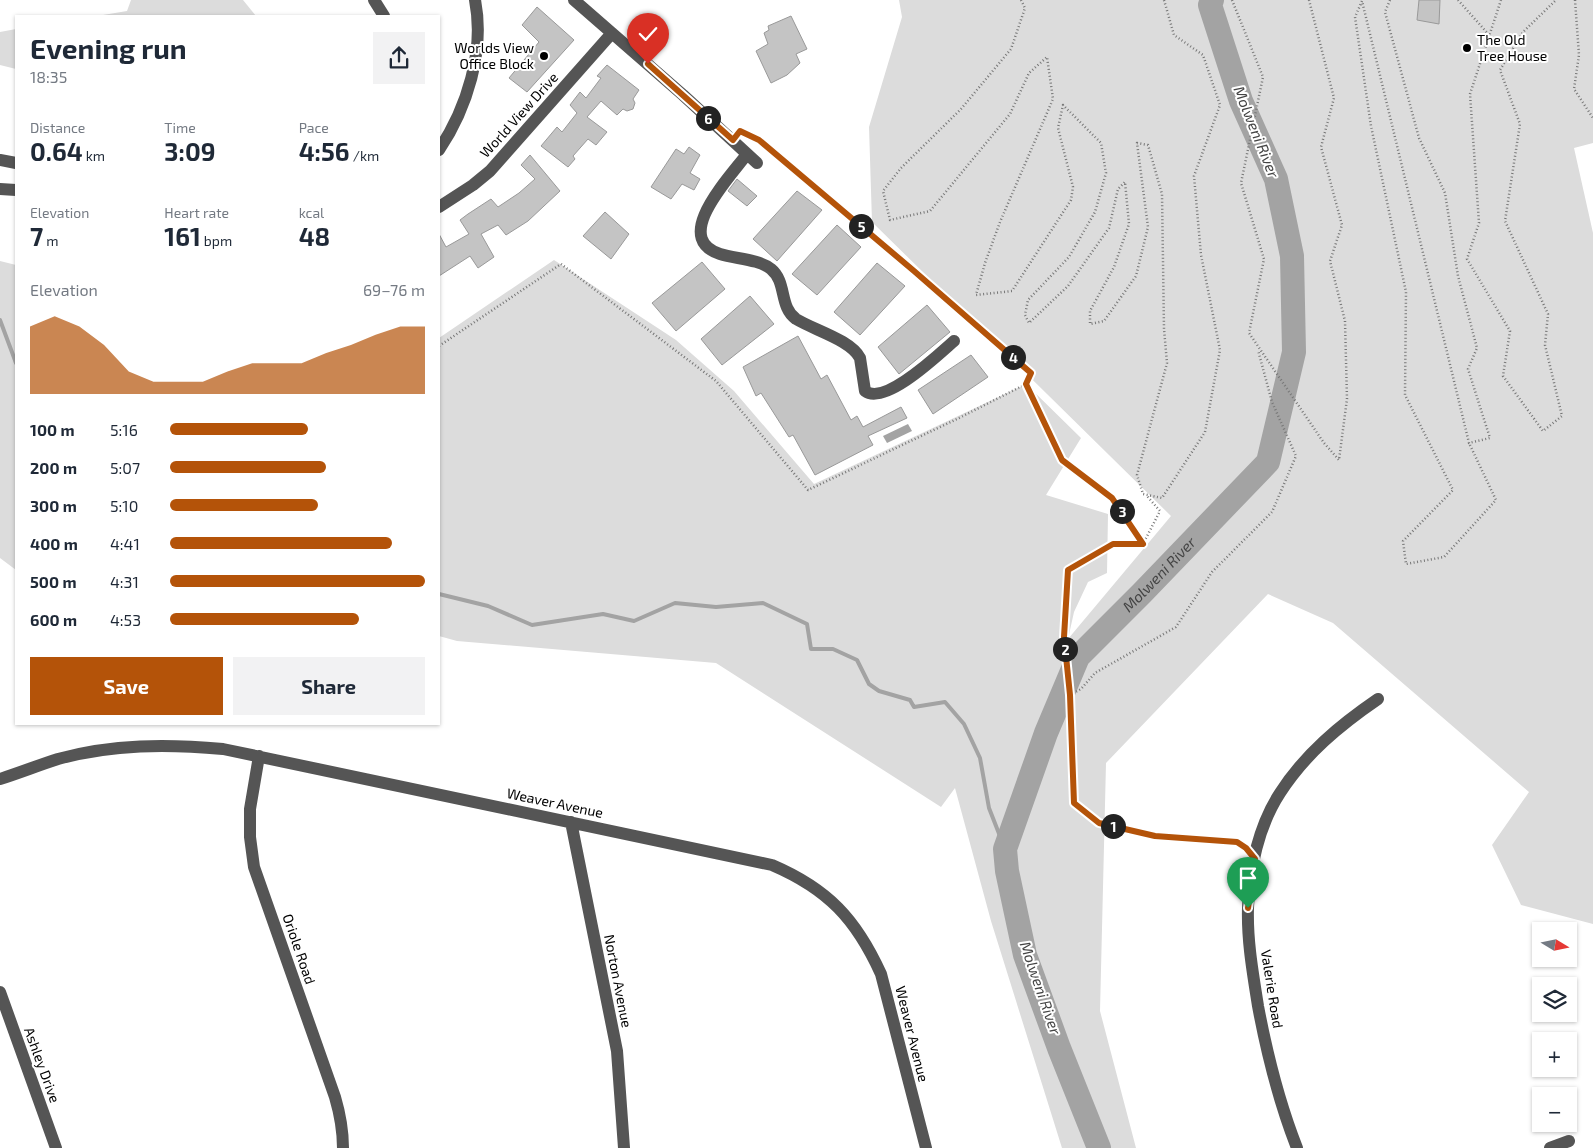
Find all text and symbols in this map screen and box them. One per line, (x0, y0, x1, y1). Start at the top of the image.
pin (627, 13, 669, 64)
icon: check (634, 20, 662, 48)
text: Evening run (30, 31, 187, 65)
place label: The Old Tree House (1477, 31, 1547, 64)
button: share (373, 32, 425, 84)
place label: Worlds View Office Block (454, 39, 534, 72)
marker: The Old Tree House (1461, 42, 1473, 54)
marker: Worlds View Office Block (538, 50, 550, 62)
text: 18:35 (30, 67, 67, 86)
street label: World View Drive (476, 69, 561, 161)
water label: Molweni River (1230, 83, 1284, 181)
pin: 6 (696, 106, 720, 130)
text: 6 (704, 110, 713, 127)
text: Distance (30, 119, 85, 136)
text: Time (164, 119, 196, 136)
text: Pace (299, 119, 329, 136)
text: 0.64 (30, 136, 83, 166)
text: 3:09 (164, 136, 215, 166)
text: 4:56 (299, 136, 350, 166)
text: km (83, 147, 105, 164)
text: /km (350, 147, 379, 164)
text: Elevation (30, 204, 89, 221)
text: Heart rate (164, 204, 229, 221)
text: kcal (299, 204, 324, 221)
pin: 5 (848, 214, 874, 238)
text: 5 (858, 218, 865, 235)
text: 7 (30, 221, 43, 251)
text: 161 (164, 221, 201, 251)
text: 48 (299, 221, 330, 251)
text: m (43, 232, 59, 249)
text: bpm (201, 232, 232, 249)
text: Elevation (30, 280, 98, 299)
text: 69–76 m (363, 280, 425, 299)
pin: 4 (1000, 344, 1026, 370)
text: 4 (1009, 349, 1018, 366)
text: 100 m (30, 420, 75, 439)
text: 5:16 (110, 420, 138, 439)
text: 200 m (30, 458, 77, 477)
text: 5:07 (110, 458, 140, 477)
text: 300 m (30, 496, 77, 515)
text: 5:10 (110, 496, 138, 515)
pin: 3 (1110, 498, 1134, 524)
text: 3 (1119, 503, 1126, 520)
water label: Molweni River (1118, 532, 1200, 615)
text: 400 m (30, 534, 78, 553)
text: 4:41 (110, 534, 140, 553)
text: 500 m (30, 572, 77, 591)
text: 4:31 (110, 572, 139, 591)
text: 600 m (30, 610, 77, 629)
text: 4:53 (110, 610, 141, 629)
pin: 2 (1052, 636, 1078, 662)
text: 2 (1061, 641, 1070, 658)
button: Save (30, 657, 223, 715)
button: Share (233, 657, 425, 715)
street label: Weaver Avenue (505, 784, 605, 821)
pin: 1 (1100, 814, 1126, 838)
text: 1 (1110, 818, 1117, 835)
pin (1227, 857, 1269, 908)
icon: arrive (1234, 864, 1262, 892)
street label: Oriole Road (279, 911, 319, 986)
north arrow (1532, 922, 1578, 968)
map controls (1532, 922, 1577, 1132)
street label: Norton Avenue (601, 933, 636, 1029)
water label: Molweni River (1017, 939, 1066, 1038)
street label: Valerie Road (1258, 948, 1287, 1029)
button: layers (1532, 977, 1577, 1022)
street label: Weaver Avenue (892, 984, 933, 1084)
street label: Ashley Drive (21, 1025, 64, 1105)
button: + (1532, 1032, 1577, 1077)
button: − (1532, 1087, 1577, 1132)

